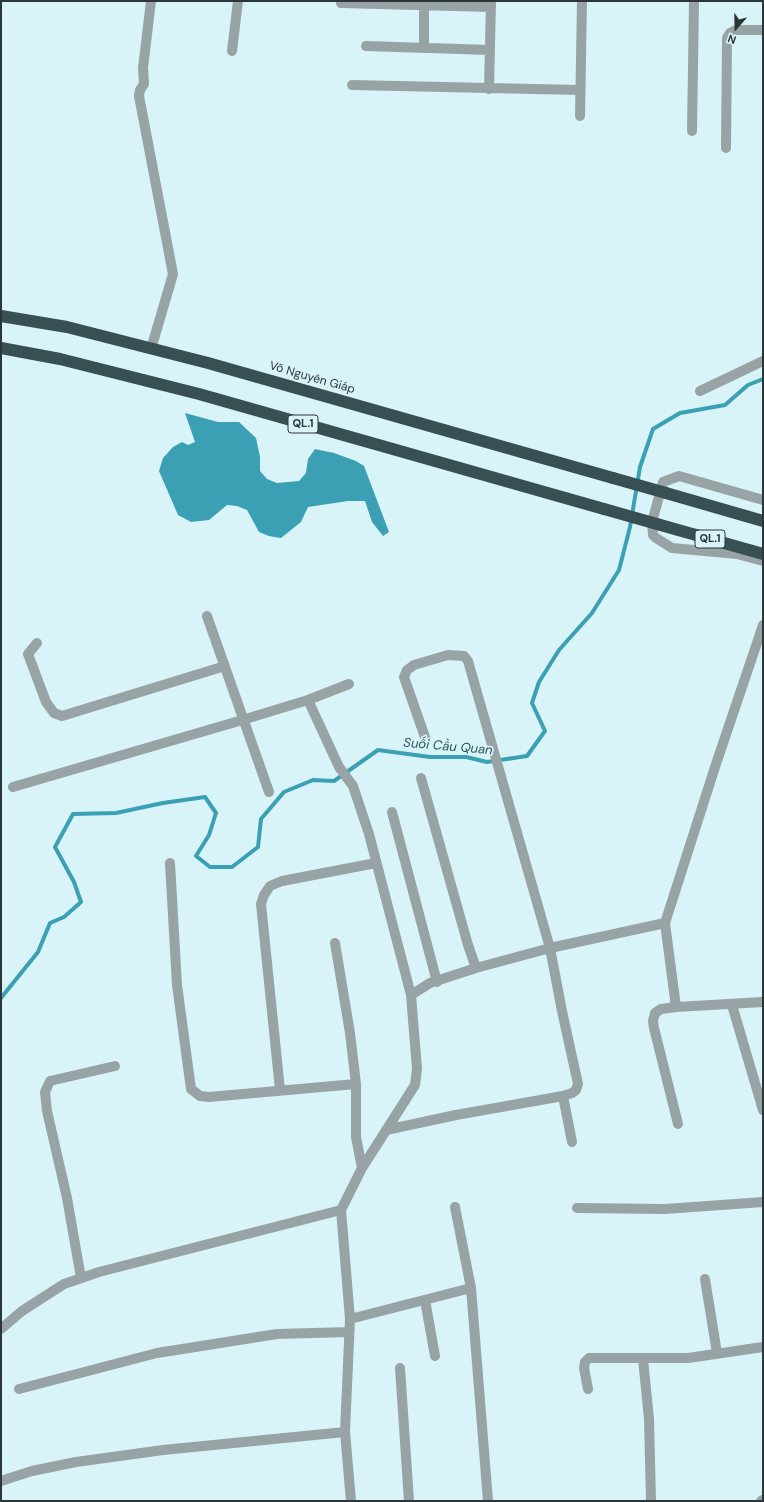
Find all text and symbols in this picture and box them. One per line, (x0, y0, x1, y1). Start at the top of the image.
north arrow (716, 8, 756, 48)
text: N (726, 31, 738, 47)
street label: Võ Nguyên Giáp (268, 359, 356, 397)
road number: QL.1 (288, 415, 318, 433)
road number: QL.1 (695, 530, 725, 548)
water label: Suối Cầu Quan (403, 735, 493, 759)

